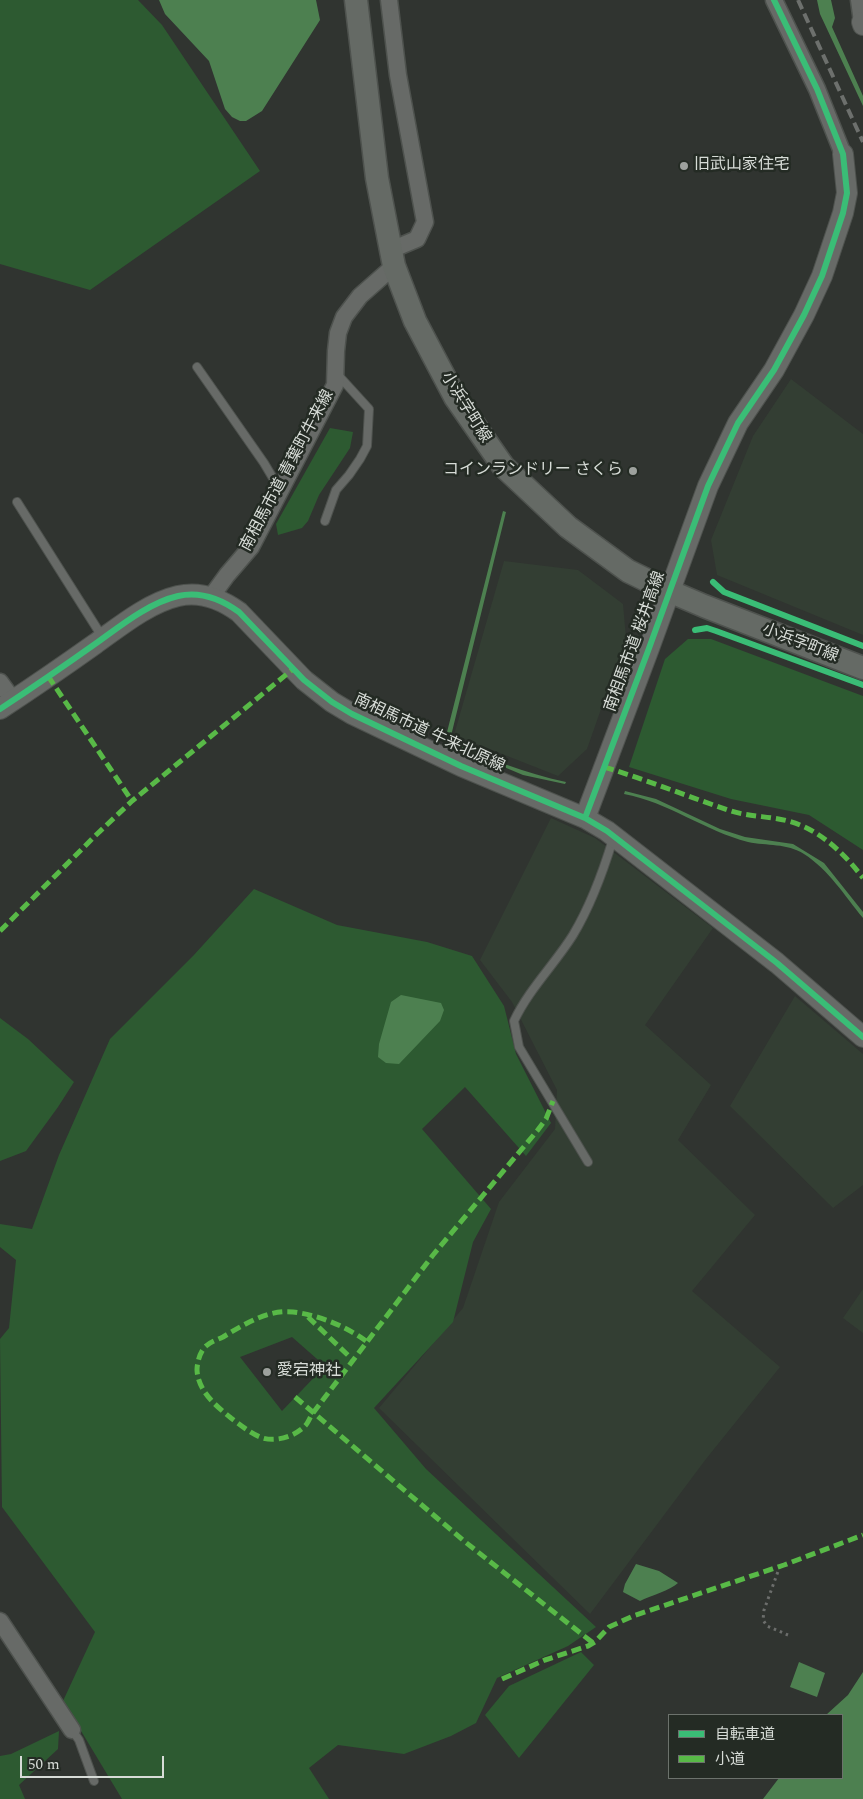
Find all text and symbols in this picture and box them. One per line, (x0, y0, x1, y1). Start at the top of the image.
place label: 旧武山家住宅 (694, 156, 790, 176)
marker: 旧武山家住宅 (678, 160, 690, 172)
street label: 小浜字町線 (436, 369, 494, 447)
street label: 南相馬市道 青葉町牛来線 (237, 387, 339, 555)
place label: コインランドリー さくら (443, 461, 623, 481)
marker: コインランドリー さくら (627, 465, 639, 477)
street label: 南相馬市道 桜井高線 (602, 569, 670, 715)
street label: 小浜字町線 (759, 621, 841, 667)
street label: 南相馬市道 牛来北原線 (351, 691, 507, 777)
place label: 愛宕神社 (277, 1362, 341, 1382)
marker: 愛宕神社 (261, 1366, 273, 1378)
legend (668, 1714, 843, 1779)
text: 自転車道 (715, 1723, 775, 1746)
scale bar (22, 1746, 166, 1778)
text: 小道 (715, 1748, 745, 1771)
text: 50 m (28, 1753, 60, 1776)

